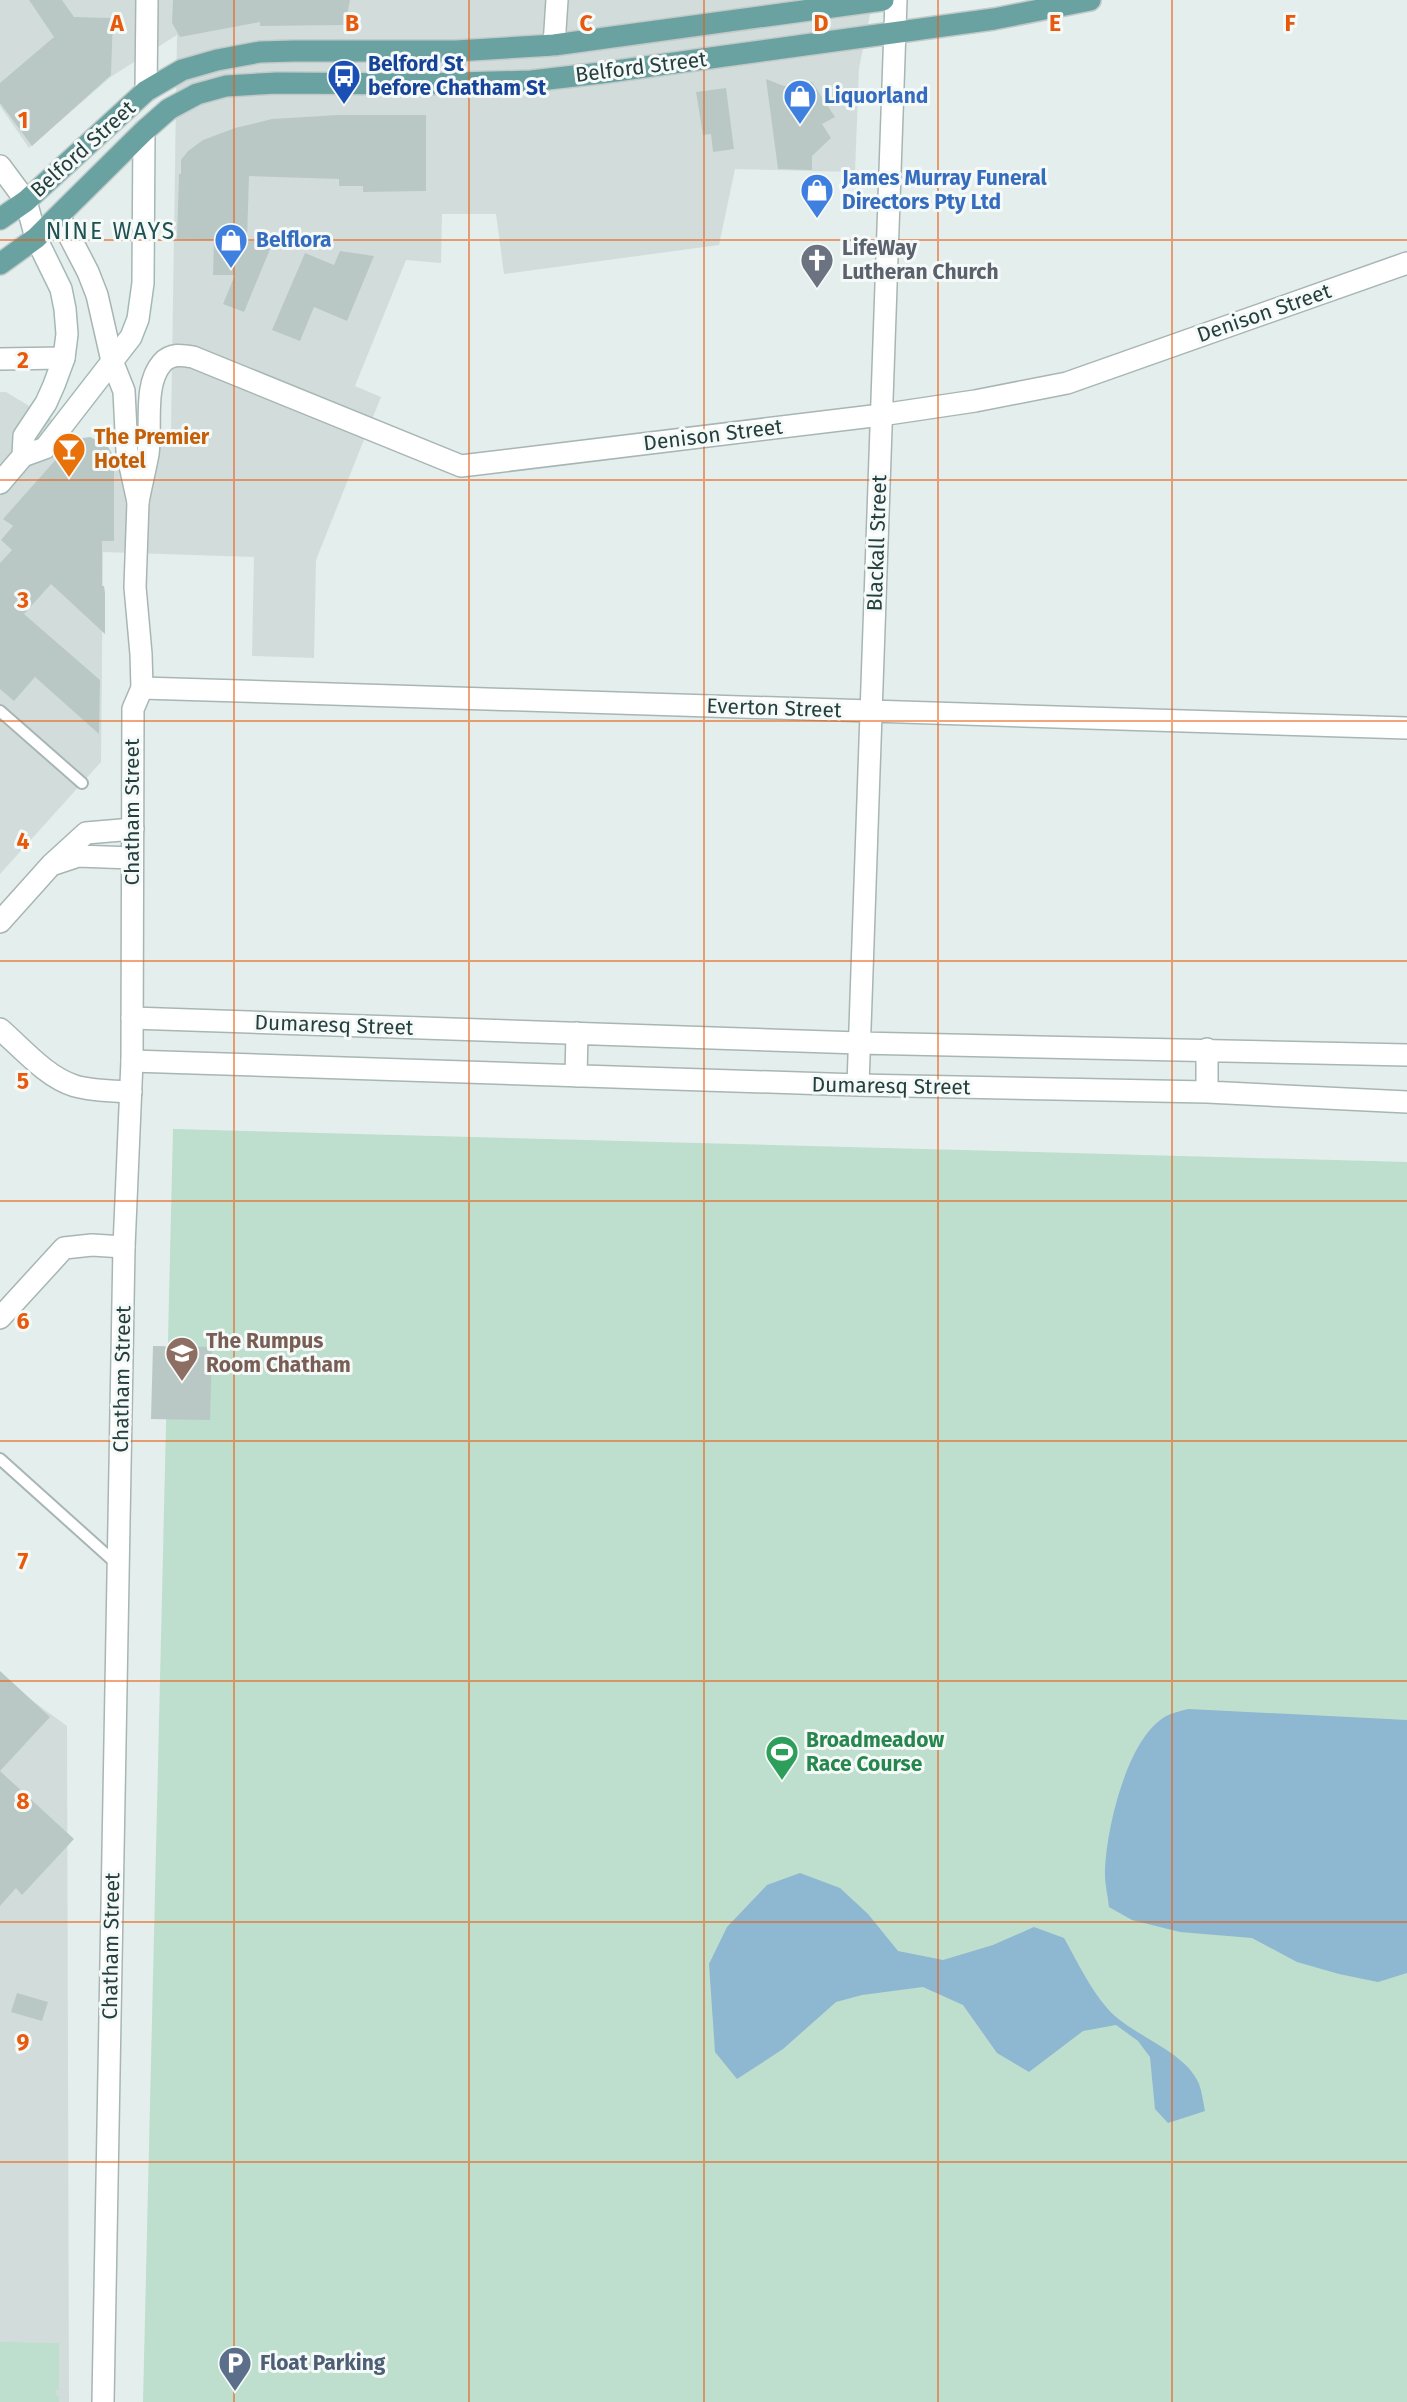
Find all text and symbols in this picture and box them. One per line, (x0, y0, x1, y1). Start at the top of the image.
text: A (109, 9, 124, 37)
text: B (345, 9, 359, 37)
text: C (579, 9, 593, 37)
text: D (814, 9, 829, 37)
text: E (1049, 9, 1061, 37)
text: F (1284, 9, 1296, 37)
street label: Belford Street (574, 46, 709, 88)
place label: Belford St before Chatham St (368, 51, 547, 101)
bus stop icon: Belford St before Chatham St (325, 57, 363, 106)
shop icon: Liquorland (781, 77, 819, 126)
place label: Liquorland (824, 83, 928, 109)
street label: Belford Street (25, 95, 141, 203)
text: 1 (18, 106, 28, 134)
place label: James Murray Funeral Directors Pty Ltd (841, 165, 1047, 215)
shop icon: James Murray Funeral Directors Pty Ltd (798, 171, 836, 220)
district label: NINE WAYS (46, 217, 176, 245)
shop icon: Belflora (212, 221, 250, 270)
place label: Belflora (256, 227, 331, 253)
place label: LifeWay Lutheran Church (842, 235, 999, 285)
church icon: LifeWay Lutheran Church (798, 241, 836, 290)
street label: Denison Street (1194, 278, 1335, 348)
text: 2 (17, 346, 29, 374)
street label: Denison Street (642, 414, 785, 456)
place label: The Premier Hotel (94, 424, 210, 474)
bar icon: The Premier Hotel (50, 430, 88, 479)
street label: Blackall Street (862, 474, 892, 612)
text: 3 (16, 586, 29, 614)
street label: Everton Street (706, 693, 842, 723)
street label: Chatham Street (119, 738, 145, 886)
text: 4 (17, 827, 30, 855)
street label: Dumaresq Street (254, 1009, 414, 1041)
text: 5 (17, 1067, 29, 1095)
street label: Dumaresq Street (811, 1072, 971, 1100)
street label: Chatham Street (108, 1305, 136, 1453)
text: 6 (17, 1307, 30, 1335)
place label: The Rumpus Room Chatham (206, 1328, 351, 1378)
school or university icon: The Rumpus Room Chatham (163, 1334, 201, 1383)
text: 7 (18, 1547, 29, 1575)
place label: Broadmeadow Race Course (806, 1727, 944, 1777)
sports icon: Broadmeadow Race Course (763, 1733, 801, 1782)
text: 8 (16, 1787, 30, 1815)
street label: Chatham Street (97, 1872, 125, 2020)
text: 9 (17, 2028, 30, 2056)
parking icon: Float Parking (216, 2344, 254, 2393)
place label: Float Parking (260, 2350, 386, 2376)

